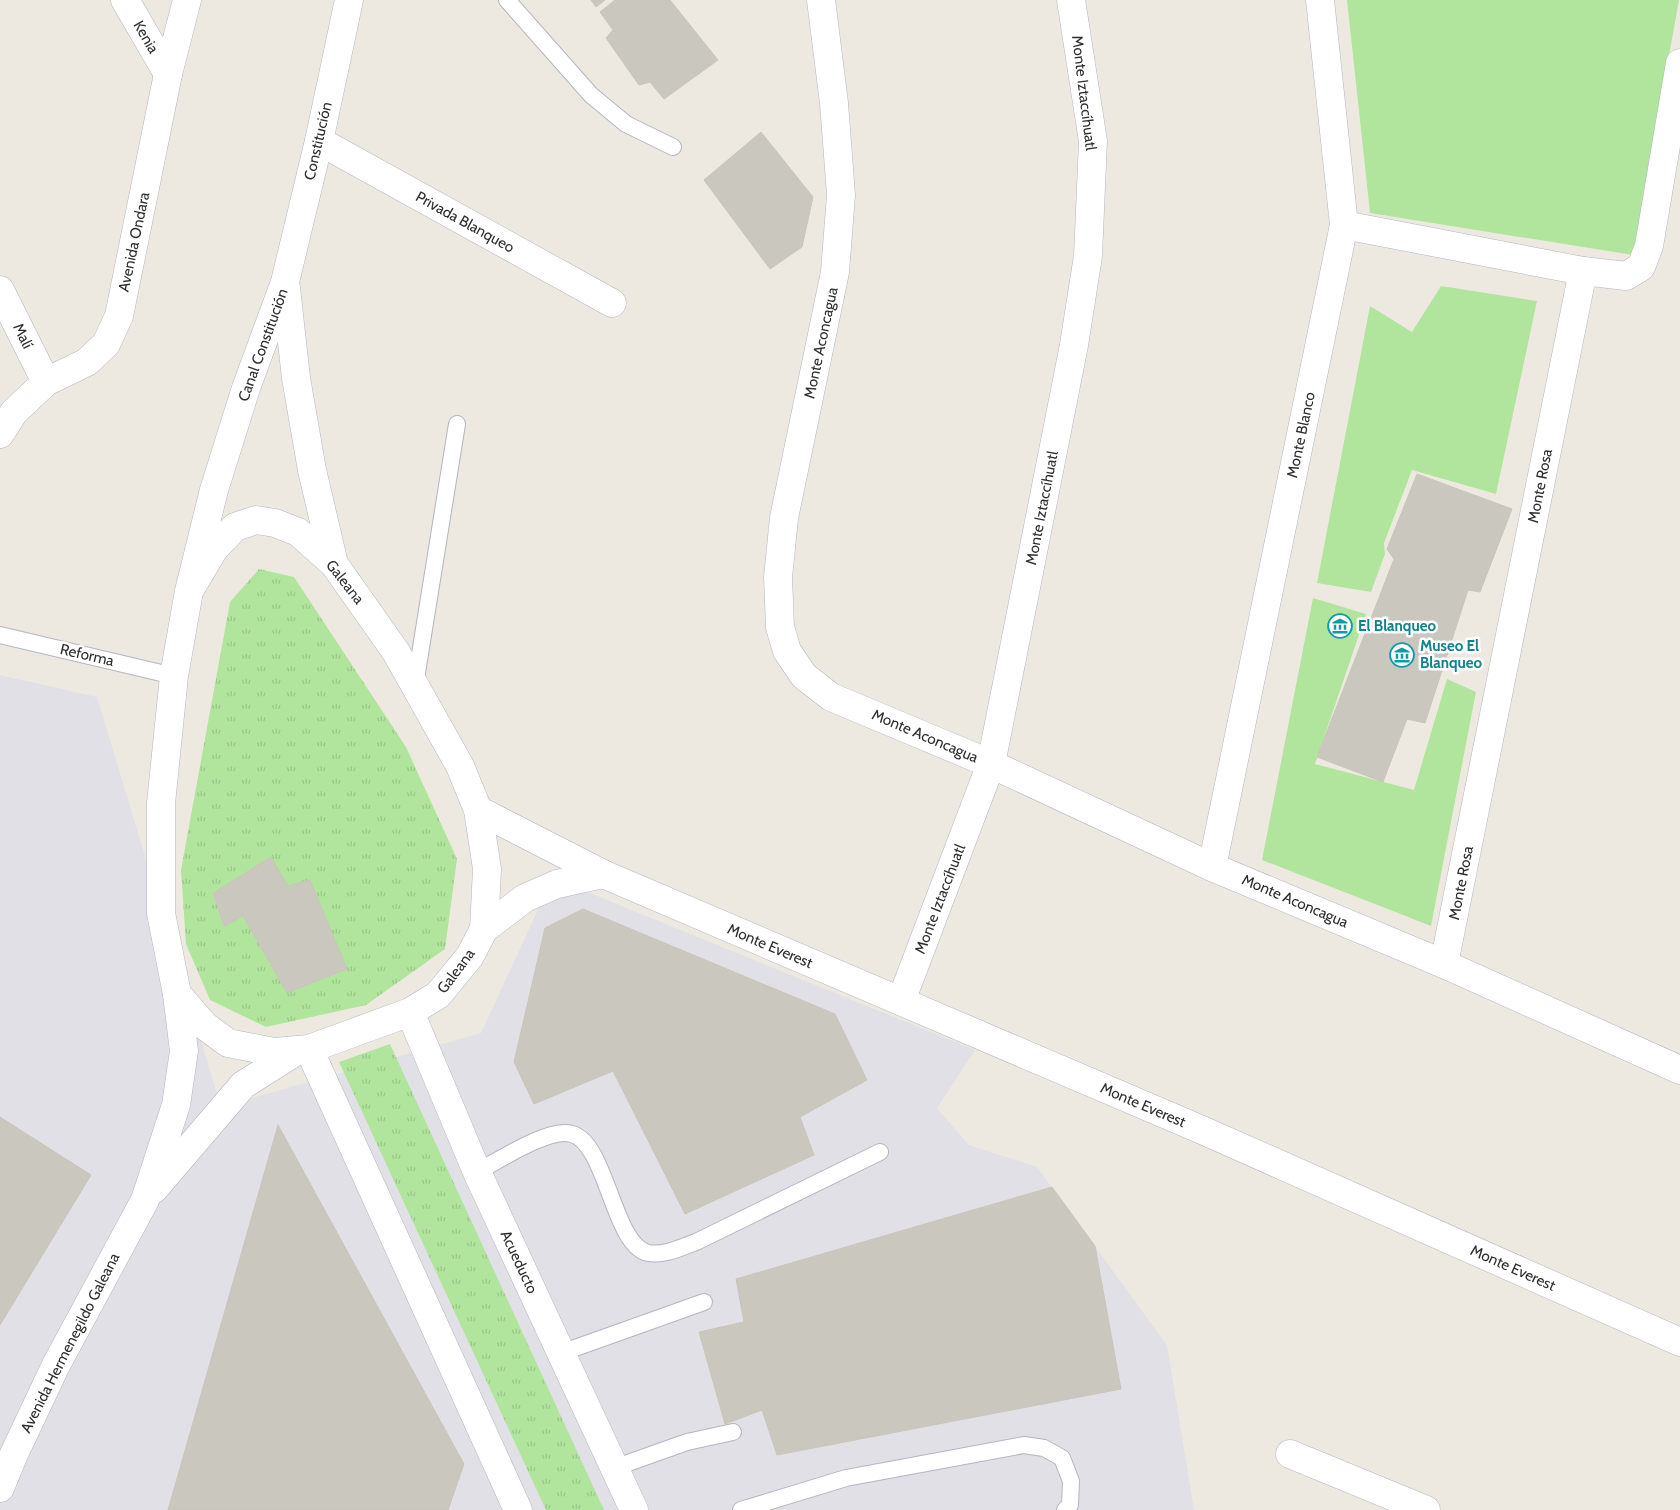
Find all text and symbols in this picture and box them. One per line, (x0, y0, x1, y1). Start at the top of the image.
street label: Kenia (130, 18, 163, 57)
street label: Monte Iztaccíhuatl (1068, 34, 1100, 152)
street label: Constitución (300, 100, 336, 182)
street label: Privada Blanqueo (413, 187, 517, 257)
street label: Avenida Ondara (115, 190, 153, 293)
street label: Monte Aconcagua (800, 285, 842, 400)
street label: Canal Constitución (234, 286, 292, 404)
street label: Malí (9, 320, 37, 352)
street label: Monte Blanco (1283, 390, 1319, 480)
street label: Monte Rosa (1524, 447, 1556, 525)
street label: Monte Iztaccíhuatl (1022, 449, 1062, 567)
street label: Galeana (322, 556, 368, 608)
museum icon: El Blanqueo (1327, 613, 1353, 639)
place label: El Blanqueo (1358, 617, 1436, 635)
place label: Museo El Blanqueo (1420, 637, 1483, 672)
street label: Reforma (58, 640, 116, 670)
museum icon: Museo El Blanqueo (1389, 642, 1415, 668)
street label: Monte Aconcagua (869, 706, 981, 767)
street label: Monte Iztaccíhuatl (911, 841, 969, 956)
street label: Monte Rosa (1445, 844, 1477, 922)
street label: Monte Aconcagua (1239, 871, 1351, 932)
street label: Monte Everest (725, 920, 815, 972)
street label: Galeana (433, 944, 479, 997)
street label: Monte Everest (1098, 1079, 1188, 1131)
street label: Acueducto (497, 1228, 541, 1296)
street label: Monte Everest (1468, 1241, 1558, 1295)
street label: Avenida Hermenegildo Galeana (17, 1249, 124, 1436)

